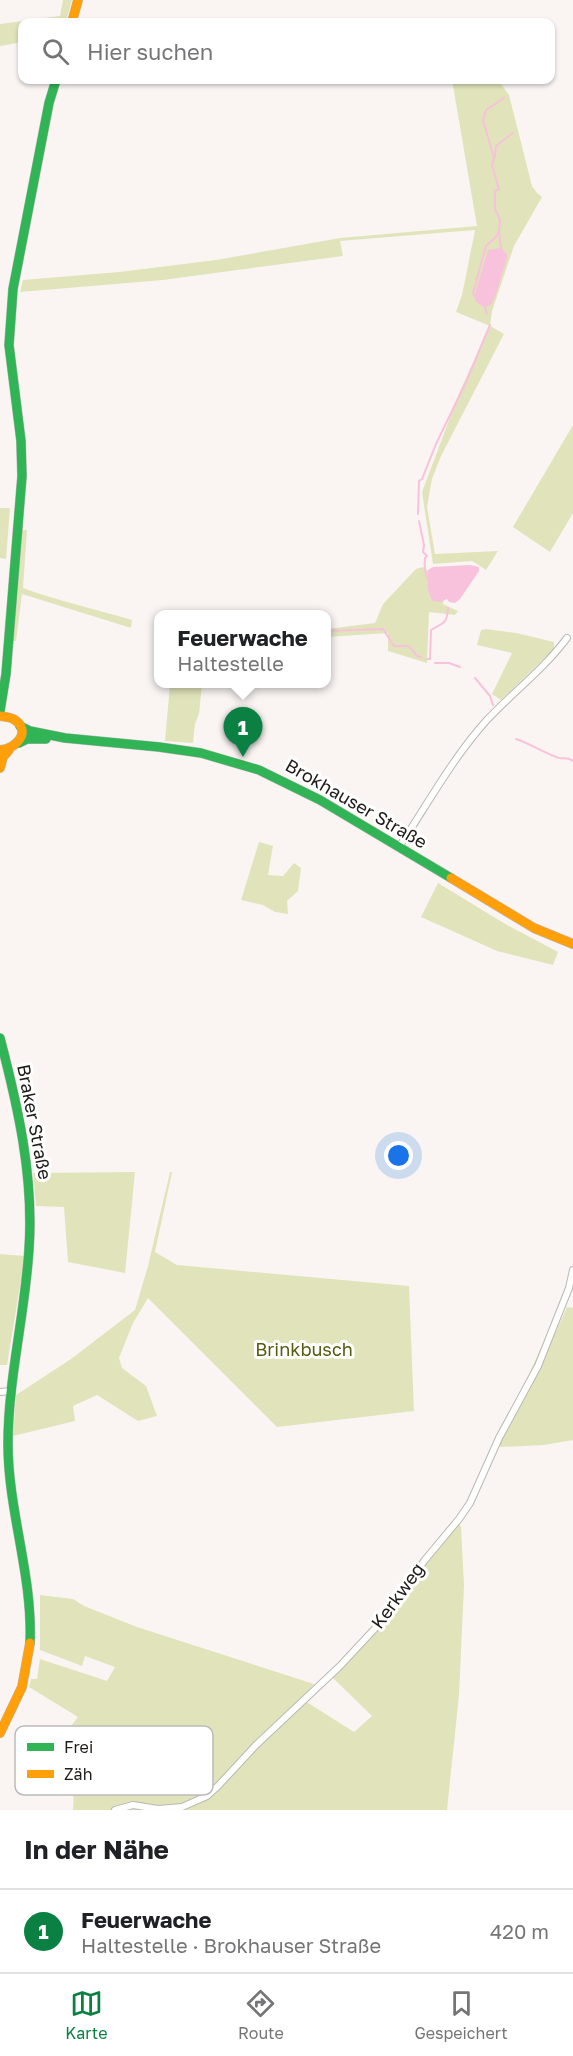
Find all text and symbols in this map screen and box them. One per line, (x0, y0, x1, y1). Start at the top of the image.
search box (18, 18, 555, 84)
icon: search (39, 35, 72, 68)
text: Hier suchen (87, 38, 213, 65)
popup (154, 610, 331, 688)
text: Feuerwache (177, 624, 308, 651)
text: Haltestelle (177, 651, 284, 675)
pin: 1 (224, 708, 262, 757)
street label: Brokhauser Straße (282, 754, 431, 853)
street label: Braker Straße (13, 1062, 57, 1181)
your location (384, 1141, 413, 1170)
park label: Brinkbusch (255, 1338, 353, 1360)
street label: Kerkweg (366, 1558, 428, 1633)
legend (15, 1726, 213, 1795)
text: Frei (64, 1737, 93, 1757)
text: Zäh (64, 1764, 92, 1784)
text: In der Nähe (24, 1834, 169, 1865)
text: Feuerwache (81, 1906, 211, 1933)
text: 1 (38, 1919, 49, 1943)
text: 420 m (490, 1919, 549, 1943)
text: Haltestelle · Brokhauser Straße (81, 1933, 381, 1957)
tab: Karte (65, 1987, 107, 2043)
tab: Route (238, 1987, 284, 2043)
tab: Gespeichert (414, 1987, 508, 2043)

